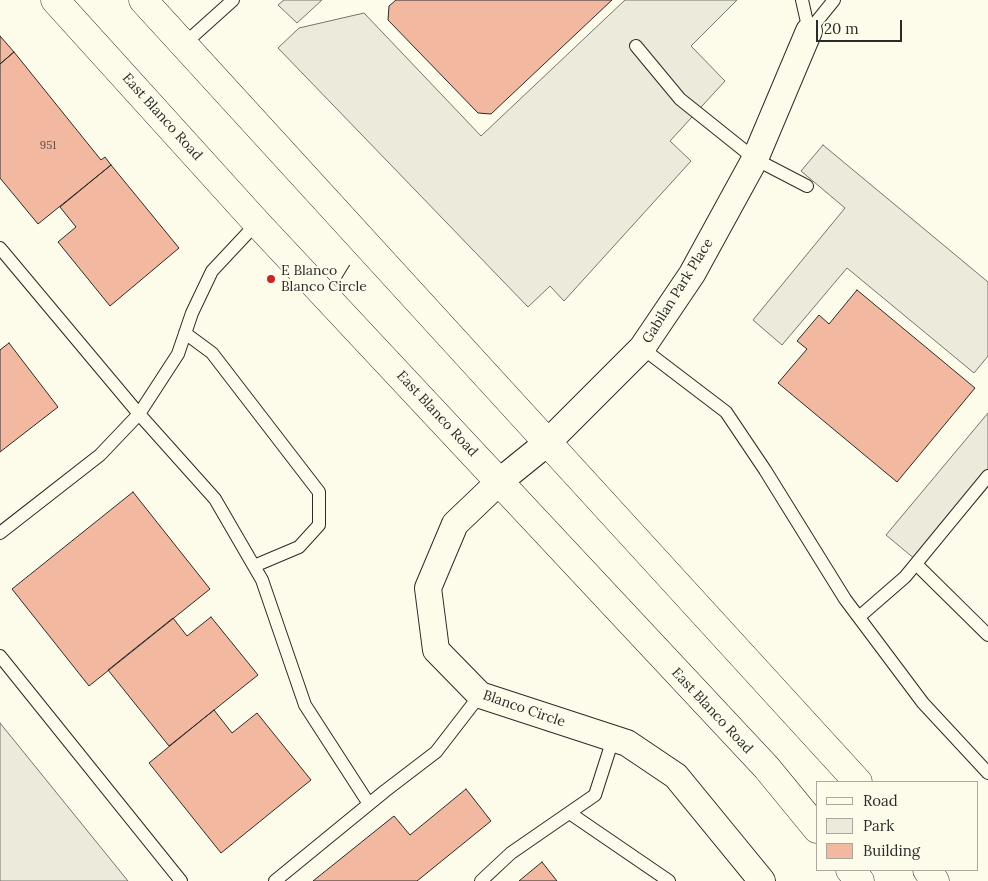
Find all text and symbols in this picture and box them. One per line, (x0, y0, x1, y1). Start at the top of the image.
scale bar (818, 10, 904, 42)
text: 20 m (824, 19, 859, 38)
street label: East Blanco Road (119, 70, 205, 164)
house number: 951 (40, 139, 56, 153)
street label: Gabilan Park Place (639, 236, 717, 346)
place label: E Blanco / Blanco Circle (281, 263, 367, 296)
marker: E Blanco / Blanco Circle (265, 273, 277, 285)
street label: East Blanco Road (393, 368, 481, 460)
street label: East Blanco Road (668, 665, 756, 757)
street label: Blanco Circle (481, 687, 567, 731)
legend (816, 781, 978, 871)
text: Road (863, 791, 898, 810)
text: Park (863, 816, 894, 835)
text: Building (863, 841, 920, 860)

